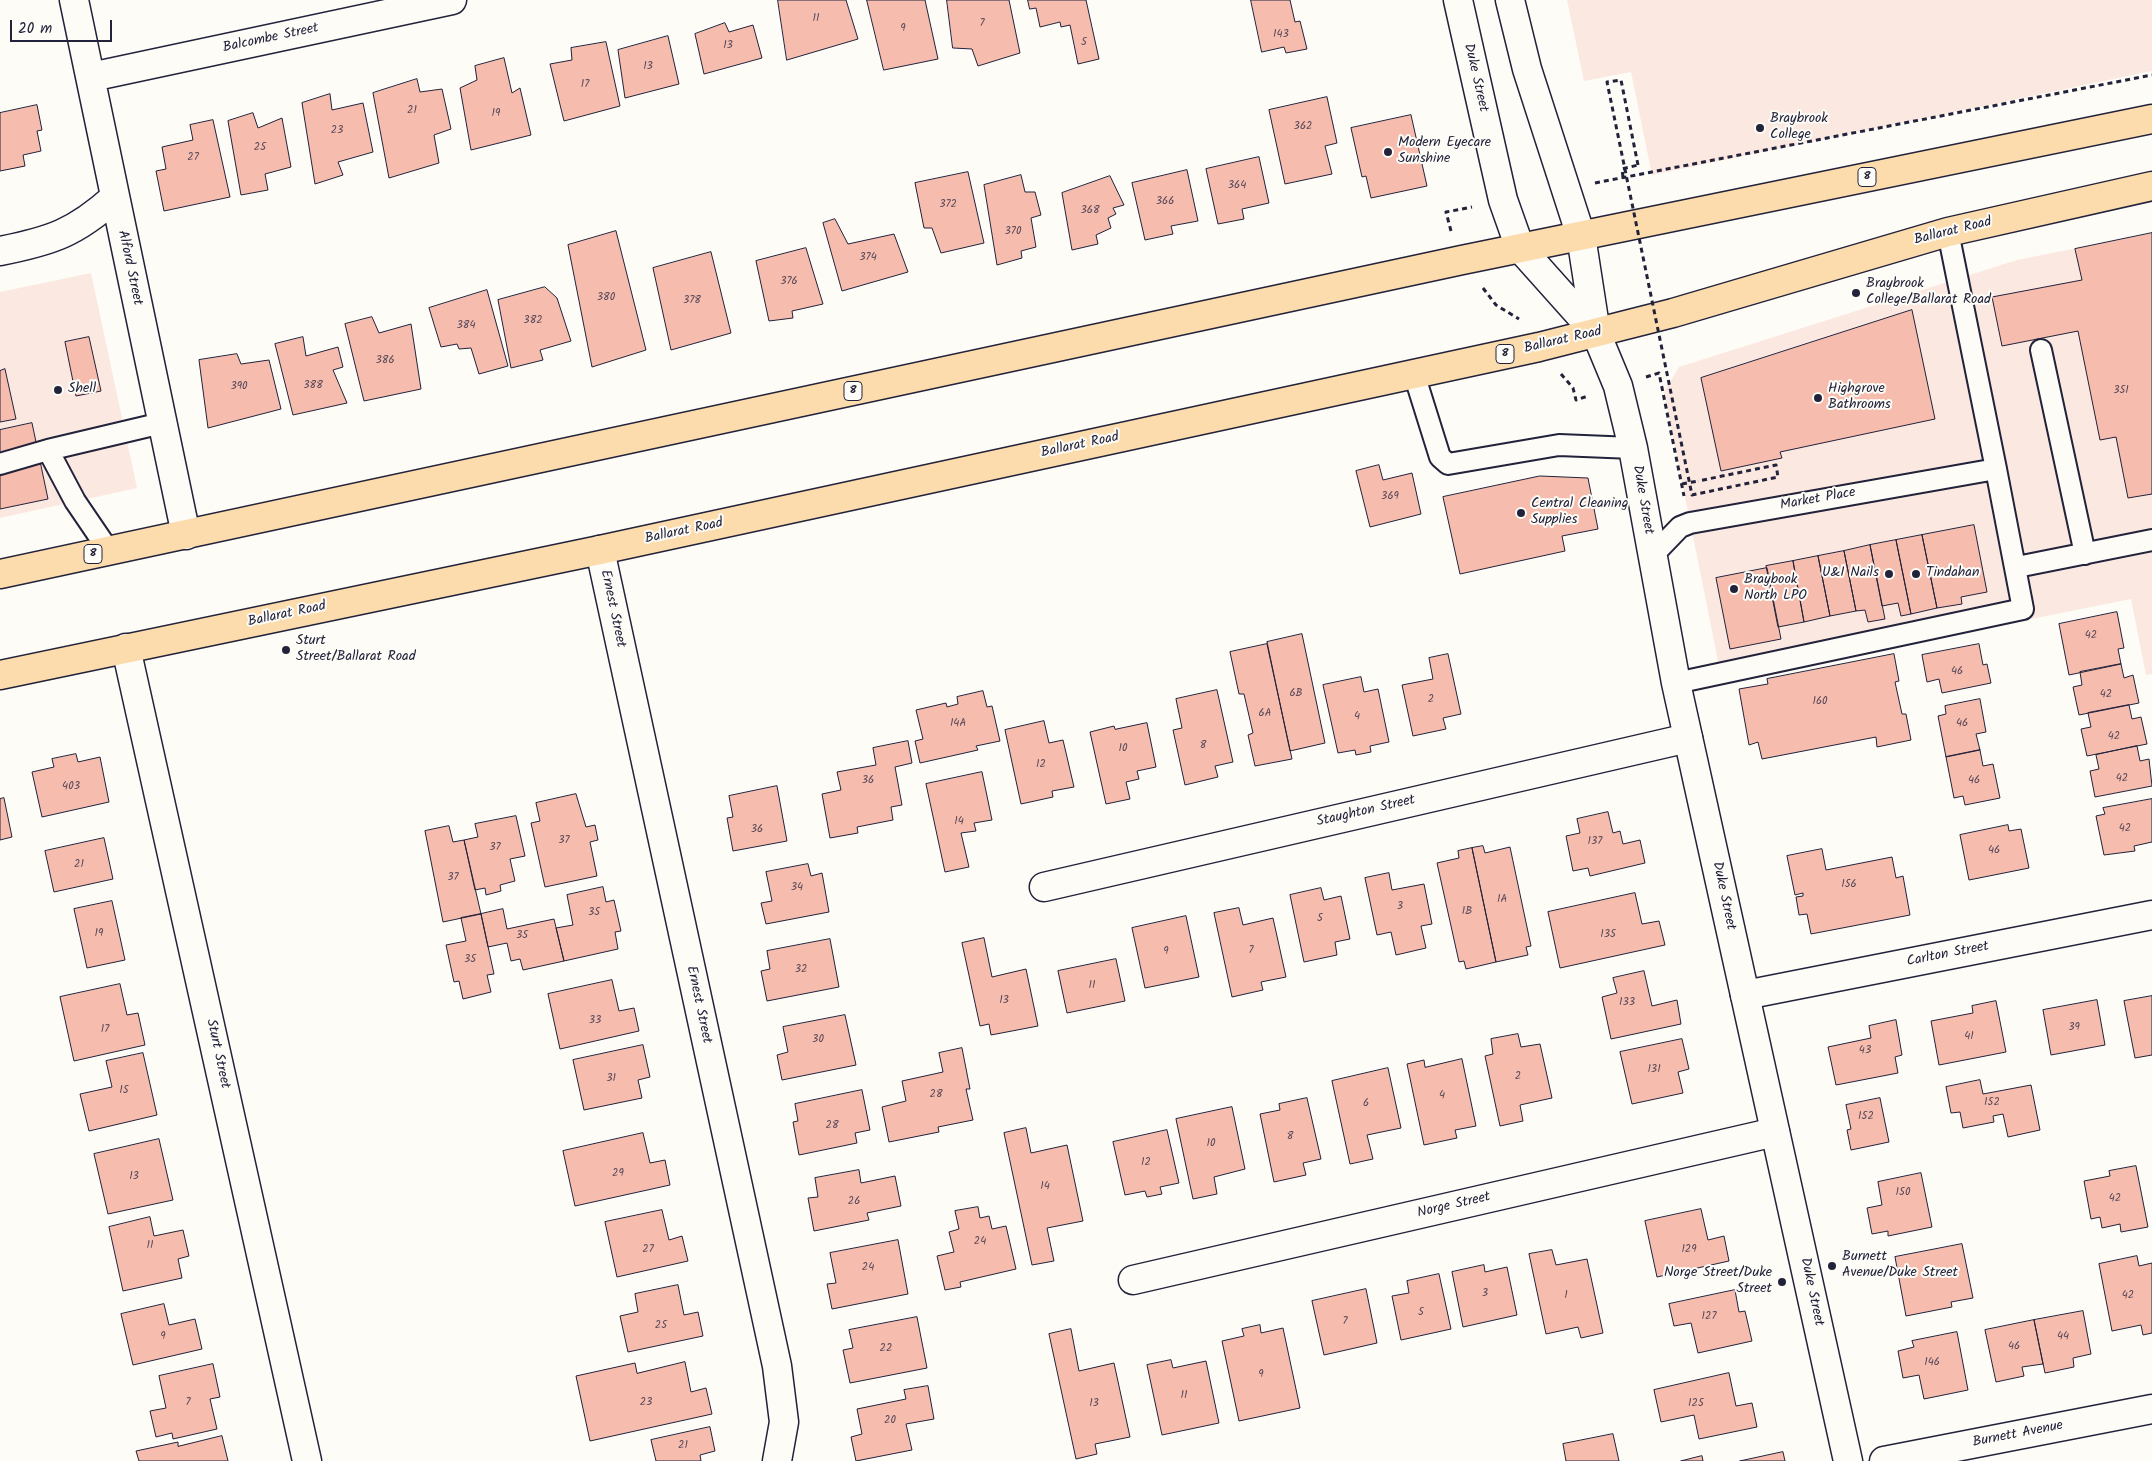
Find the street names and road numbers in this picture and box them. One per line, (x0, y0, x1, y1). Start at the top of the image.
street label: Balcombe Street (222, 21, 320, 57)
street label: Duke Street (1459, 42, 1491, 114)
road number: 8 (1858, 168, 1876, 186)
street label: Ballarat Road (1913, 214, 1993, 250)
street label: Alford Street (113, 229, 145, 307)
street label: Ballarat Road (1523, 324, 1603, 358)
road number: 8 (1496, 344, 1514, 364)
road number: 8 (844, 382, 862, 401)
street label: Ballarat Road (1040, 430, 1120, 462)
street label: Duke Street (1628, 464, 1656, 536)
street label: Market Place (1779, 485, 1857, 515)
street label: Ballarat Road (644, 516, 724, 548)
road number: 8 (84, 544, 102, 564)
street label: Ernest Street (596, 569, 628, 649)
street label: Ballarat Road (247, 599, 327, 631)
street label: Staughton Street (1315, 792, 1417, 832)
street label: Duke Street (1708, 860, 1738, 932)
street label: Carlton Street (1905, 939, 1991, 971)
street label: Ernest Street (682, 965, 714, 1045)
street label: Sturt Street (201, 1018, 233, 1090)
street label: Norge Street (1416, 1189, 1492, 1223)
street label: Duke Street (1796, 1256, 1826, 1328)
street label: Burnett Avenue (1971, 1418, 2065, 1452)

